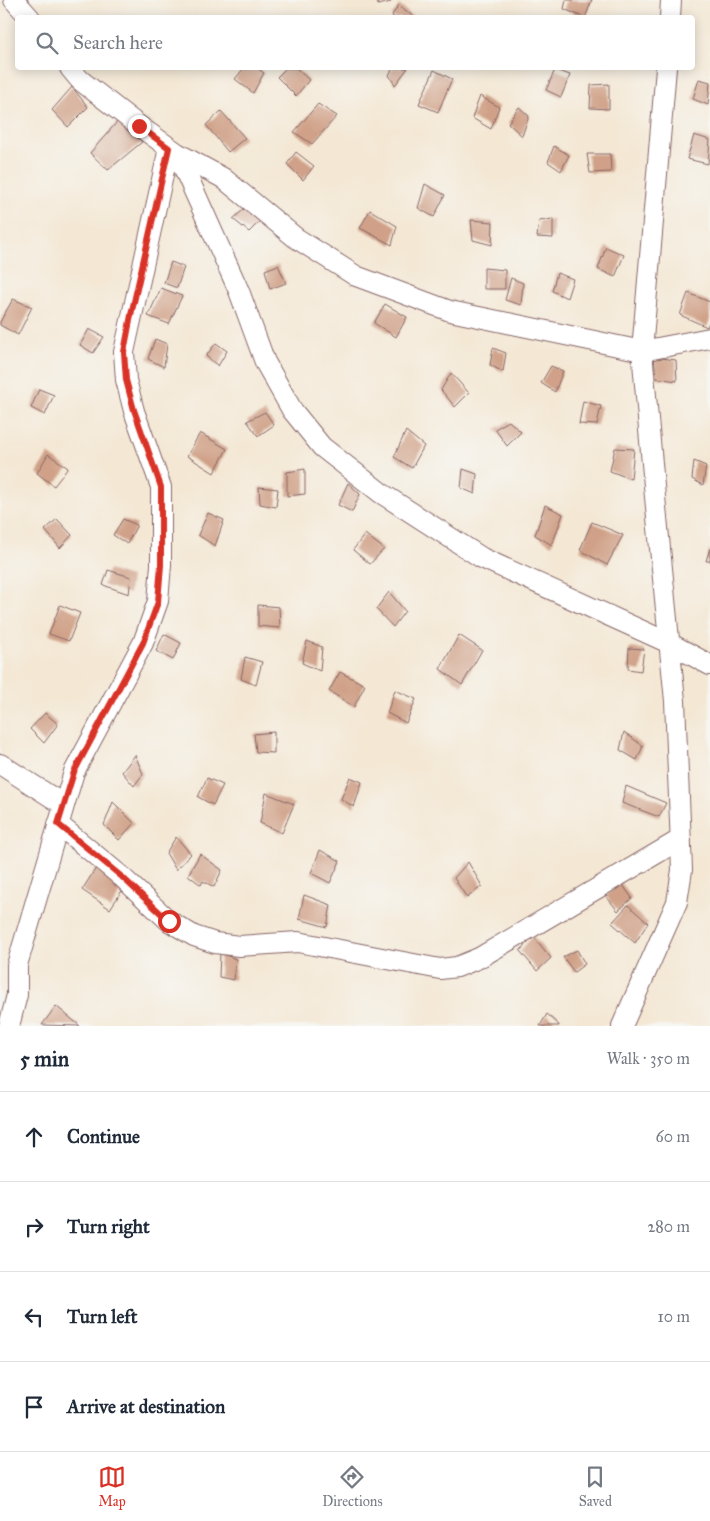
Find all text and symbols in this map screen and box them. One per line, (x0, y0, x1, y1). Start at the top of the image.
search box (15, 15, 695, 70)
icon: search (33, 29, 61, 57)
text: Search here (73, 31, 163, 54)
route end (128, 115, 151, 138)
route start (158, 910, 181, 933)
text: 5 min (20, 1046, 69, 1072)
text: Walk · 350 m (607, 1049, 690, 1068)
icon: ahead (20, 1123, 48, 1151)
text: Continue (67, 1125, 140, 1148)
text: 60 m (656, 1127, 690, 1146)
icon: right (20, 1213, 48, 1241)
text: Turn right (67, 1215, 150, 1238)
text: 280 m (647, 1217, 690, 1236)
icon: left (20, 1303, 48, 1331)
text: Turn left (67, 1305, 137, 1328)
text: 10 m (658, 1307, 690, 1326)
icon: arrive (20, 1393, 48, 1421)
text: Arrive at destination (67, 1395, 225, 1418)
tab: Map (98, 1463, 126, 1510)
tab: Directions (322, 1463, 383, 1510)
tab: Saved (579, 1463, 612, 1510)

